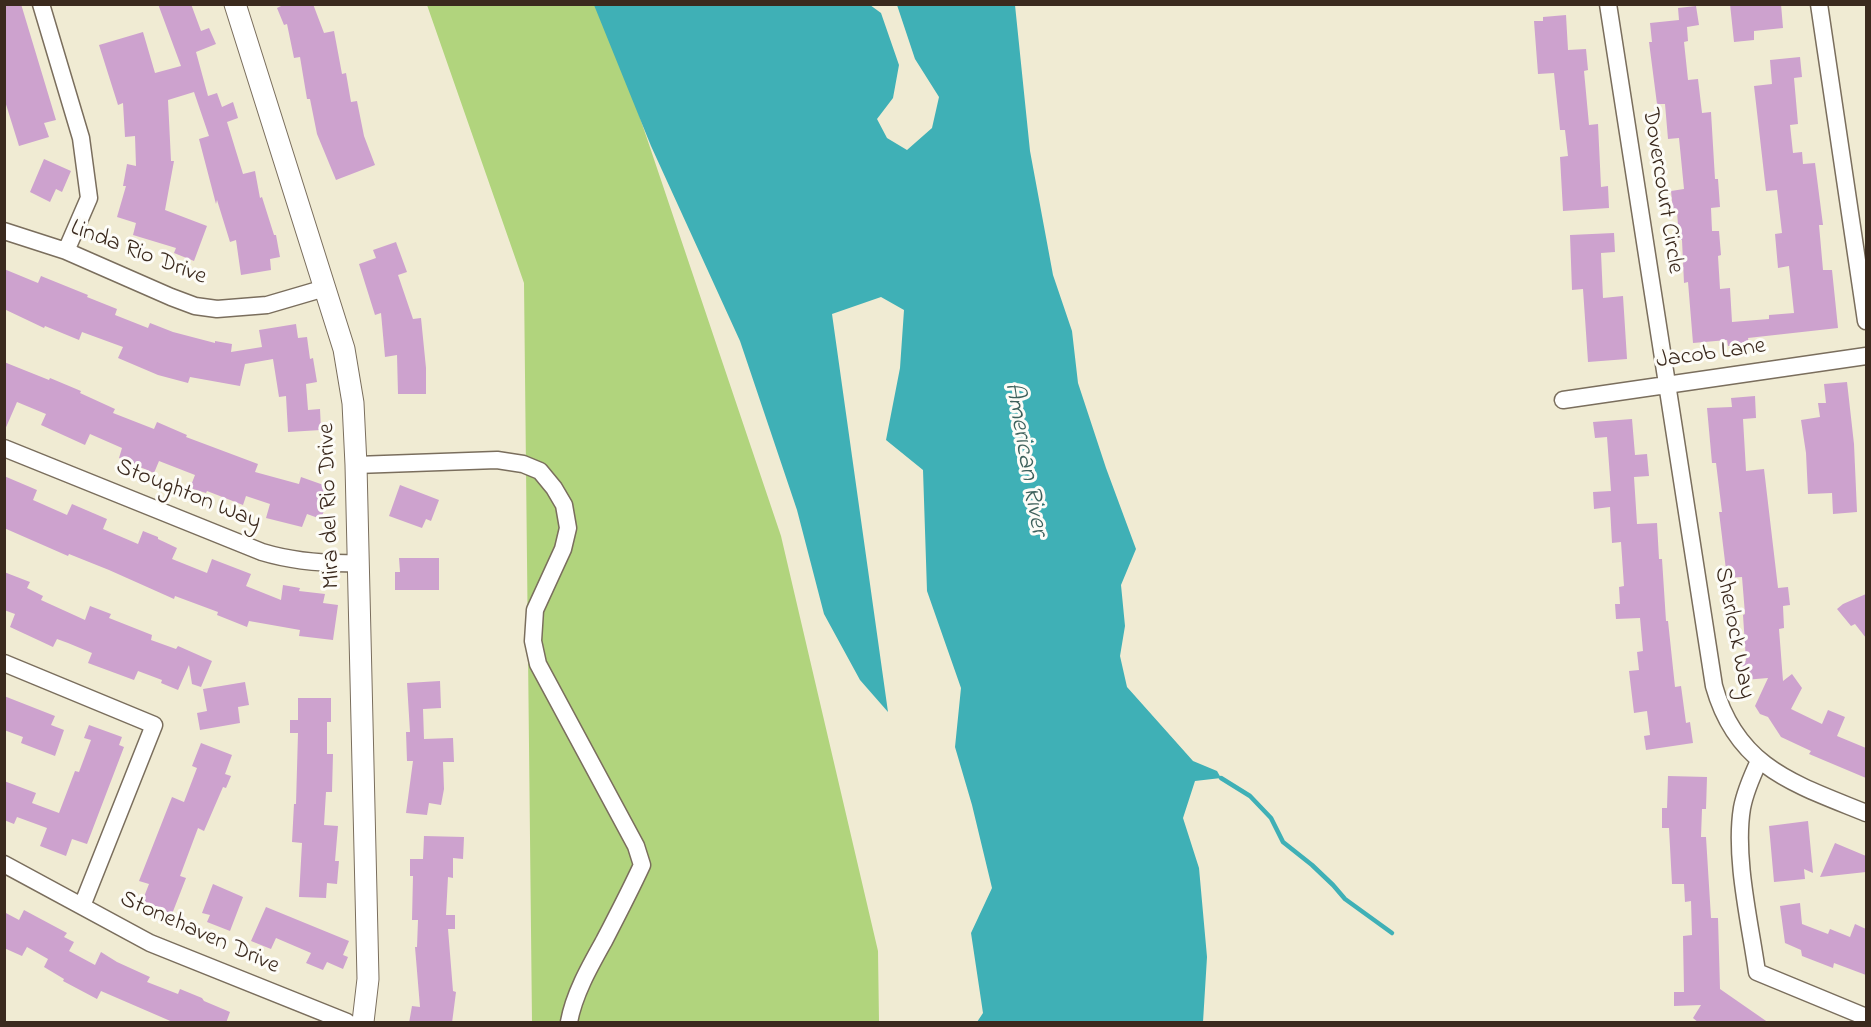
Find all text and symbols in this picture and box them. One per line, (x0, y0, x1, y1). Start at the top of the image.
street label: Dovercourt Circle (1634, 106, 1688, 276)
street label: Linda Rio Drive (66, 215, 210, 293)
street label: Jacob Lane (1654, 333, 1768, 377)
water label: American River (995, 380, 1053, 538)
street label: Mira del Rio Drive (314, 423, 348, 589)
street label: Stoughton Way (111, 454, 265, 538)
street label: Sherlock Way (1706, 565, 1760, 701)
street label: Stonehaven Drive (115, 886, 283, 982)

